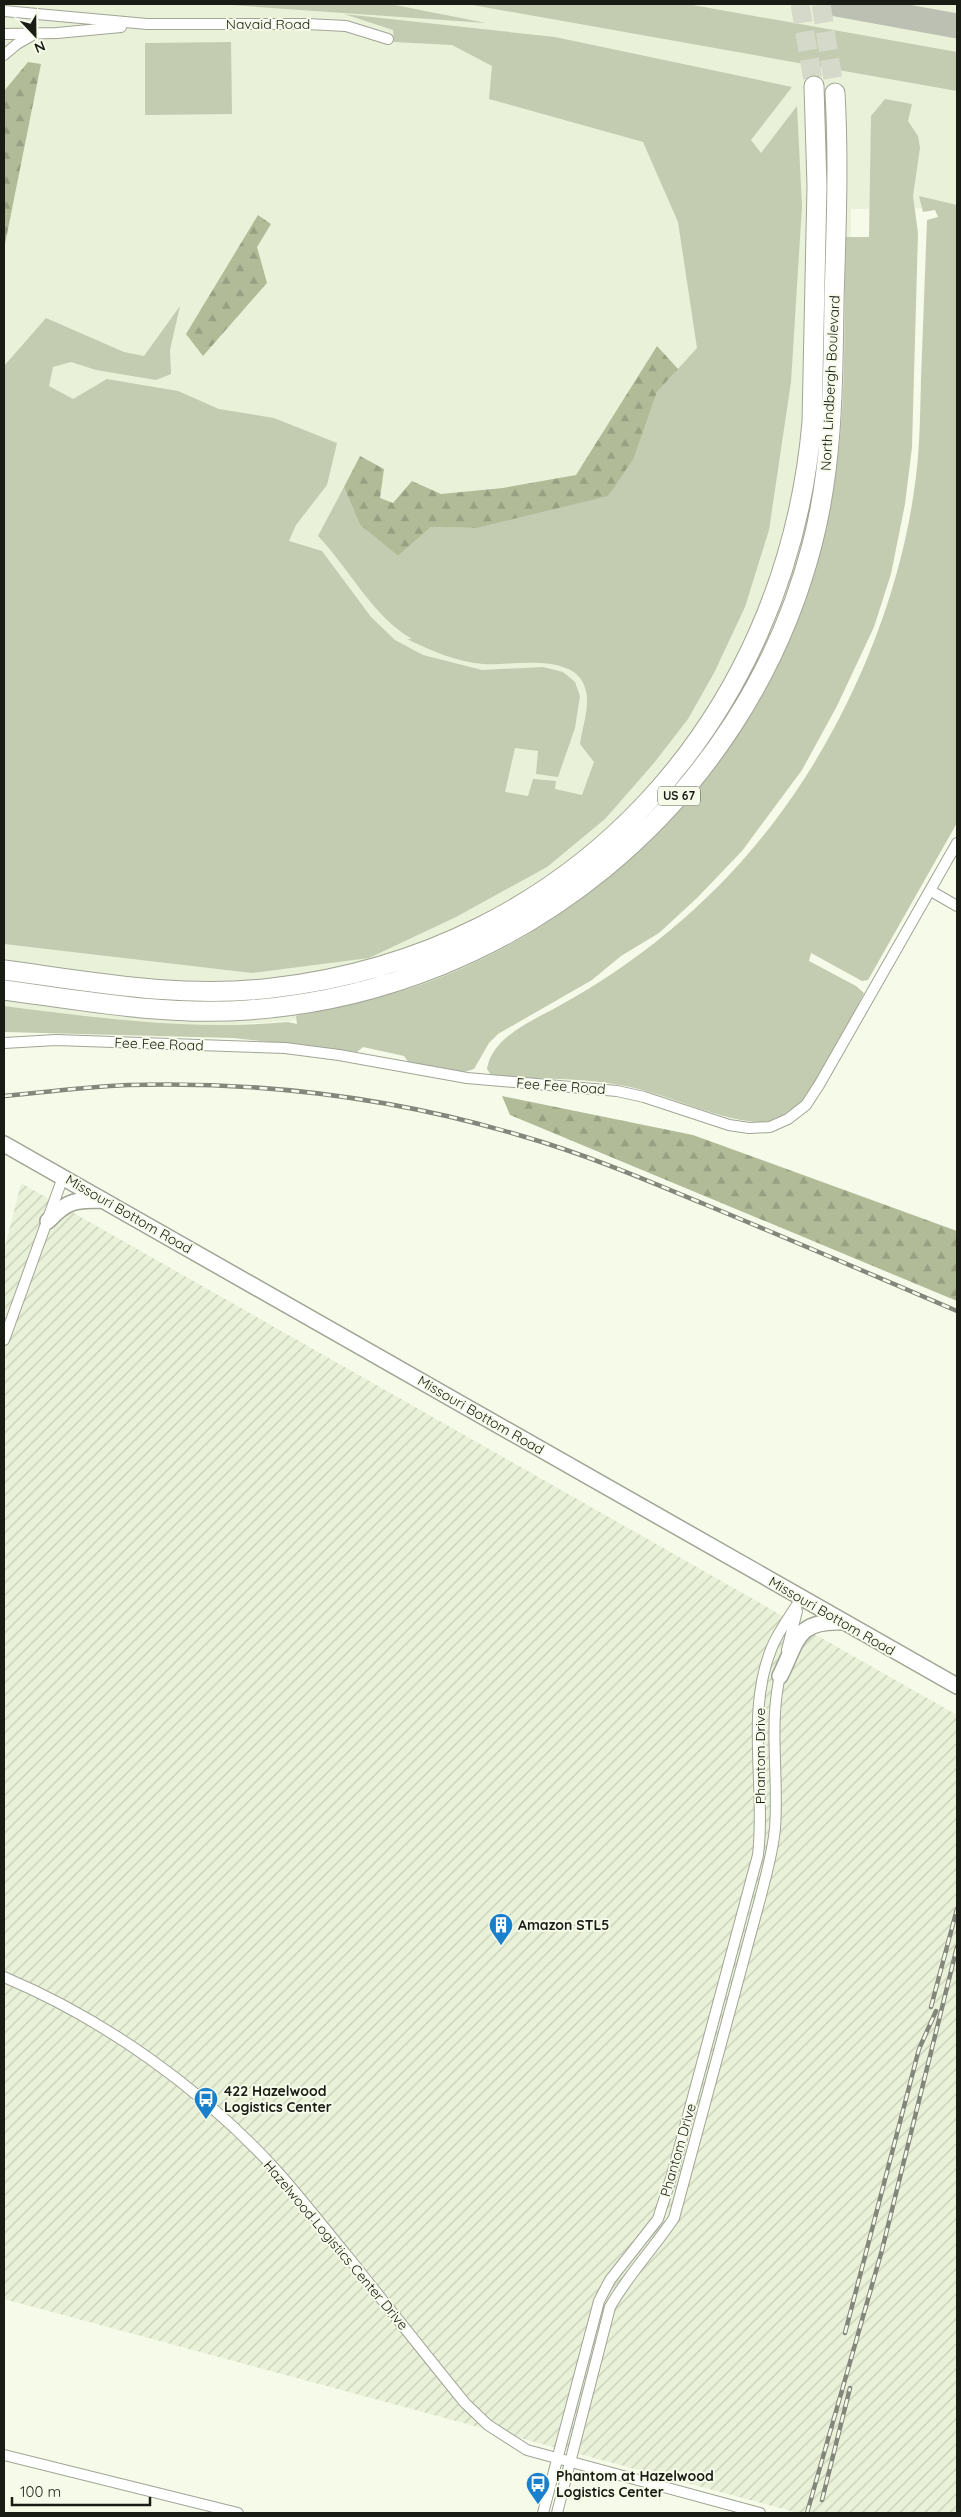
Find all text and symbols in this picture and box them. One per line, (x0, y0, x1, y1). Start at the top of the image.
north arrow (10, 10, 60, 60)
street label: Navaid Road (226, 15, 310, 33)
text: N (32, 37, 48, 57)
street label: North Lindbergh Boulevard (816, 295, 844, 471)
road number: US 67 (658, 786, 700, 806)
street label: Fee Fee Road (114, 1033, 204, 1055)
street label: Fee Fee Road (516, 1074, 606, 1098)
street label: Missouri Bottom Road (63, 1170, 195, 1258)
street label: Missouri Bottom Road (415, 1371, 547, 1459)
street label: Missouri Bottom Road (766, 1572, 898, 1660)
street label: Phantom Drive (751, 1708, 769, 1804)
building icon: Amazon STL5 (488, 1912, 514, 1946)
place label: Amazon STL5 (518, 1916, 609, 1934)
place label: 422 Hazelwood Logistics Center (224, 2082, 332, 2116)
bus stop icon: 422 Hazelwood Logistics Center (193, 2086, 219, 2120)
street label: Phantom Drive (656, 2101, 700, 2199)
street label: Hazelwood Logistics Center Drive (260, 2156, 412, 2334)
place label: Phantom at Hazelwood Logistics Center (556, 2467, 714, 2501)
bus stop icon: Phantom at Hazelwood Logistics Center (525, 2471, 551, 2505)
scale bar (12, 2474, 150, 2506)
text: 100 m (20, 2482, 61, 2501)

